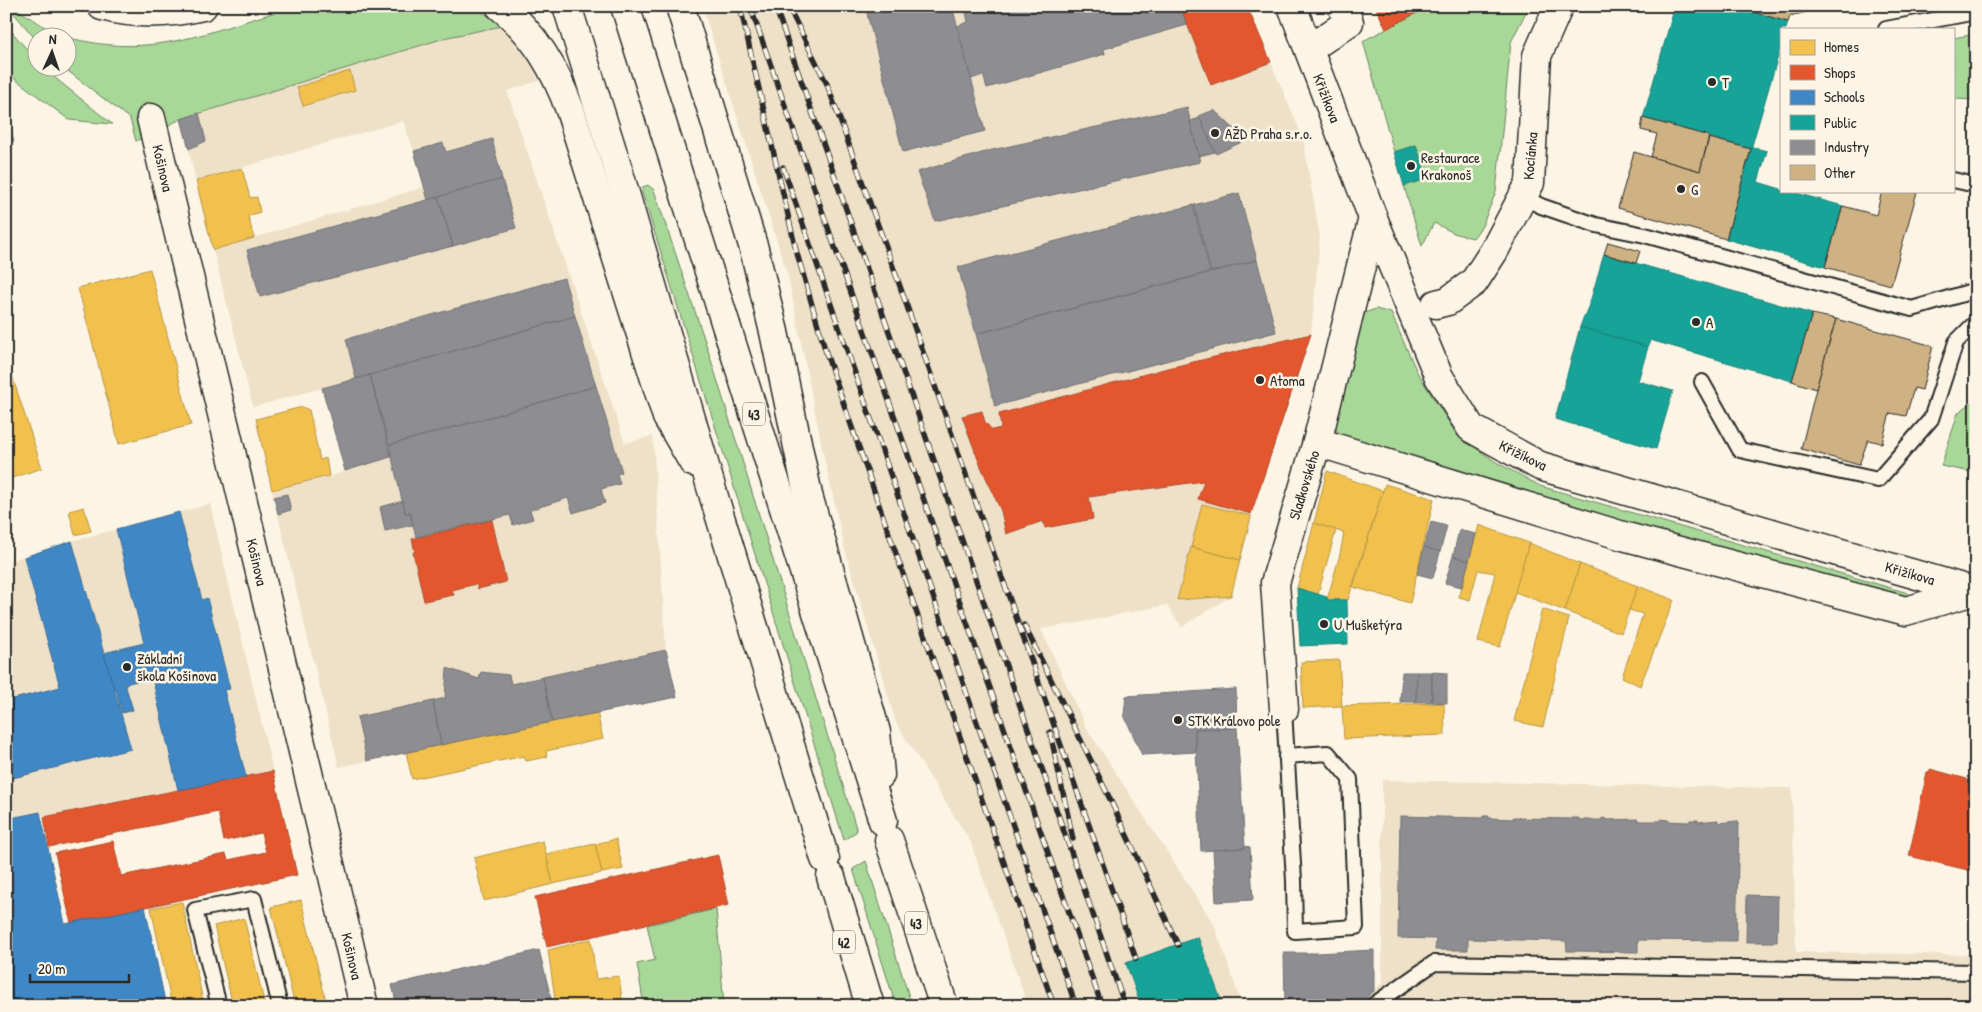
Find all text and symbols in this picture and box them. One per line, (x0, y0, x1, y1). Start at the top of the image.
north arrow (28, 28, 78, 78)
legend (1780, 28, 1954, 192)
text: N (48, 29, 57, 48)
text: Homes (1824, 36, 1859, 57)
text: Shops (1824, 62, 1856, 83)
street label: Křižíkova (1308, 70, 1346, 126)
place label: T (1722, 72, 1730, 93)
marker: T (1706, 76, 1718, 88)
text: Schools (1824, 86, 1865, 107)
text: Public (1824, 112, 1857, 133)
place label: AŽD Praha s.r.o. (1225, 123, 1312, 144)
marker: AŽD Praha s.r.o. (1209, 127, 1221, 139)
street label: Kociánka (1517, 131, 1543, 181)
text: Industry (1824, 136, 1869, 157)
street label: Košinova (147, 142, 179, 194)
place label: Restaurace Krakonoš (1421, 147, 1480, 185)
marker: Restaurace Krakonoš (1405, 160, 1417, 172)
text: Other (1824, 162, 1856, 183)
place label: G (1691, 179, 1699, 200)
marker: G (1675, 183, 1687, 195)
place label: A (1706, 312, 1714, 333)
marker: A (1690, 316, 1702, 328)
place label: Atoma (1270, 370, 1305, 391)
marker: Atoma (1254, 374, 1266, 386)
road number: 43 (743, 402, 765, 426)
street label: Křižíkova (1496, 434, 1551, 476)
street label: Sladkovského (1284, 448, 1324, 522)
street label: Košinova (241, 536, 273, 588)
street label: Křižíkova (1883, 556, 1937, 590)
place label: U Mušketýra (1334, 614, 1402, 635)
marker: U Mušketýra (1318, 618, 1330, 630)
place label: Základní škola Košinova (137, 648, 216, 686)
marker: Základní škola Košinova (121, 661, 133, 673)
place label: STK Královo pole (1188, 710, 1281, 731)
marker: STK Královo pole (1172, 714, 1184, 726)
road number: 43 (905, 911, 927, 934)
street label: Košinova (336, 930, 368, 982)
road number: 42 (833, 930, 855, 954)
scale bar (30, 952, 129, 984)
text: 20 m (38, 958, 65, 979)

